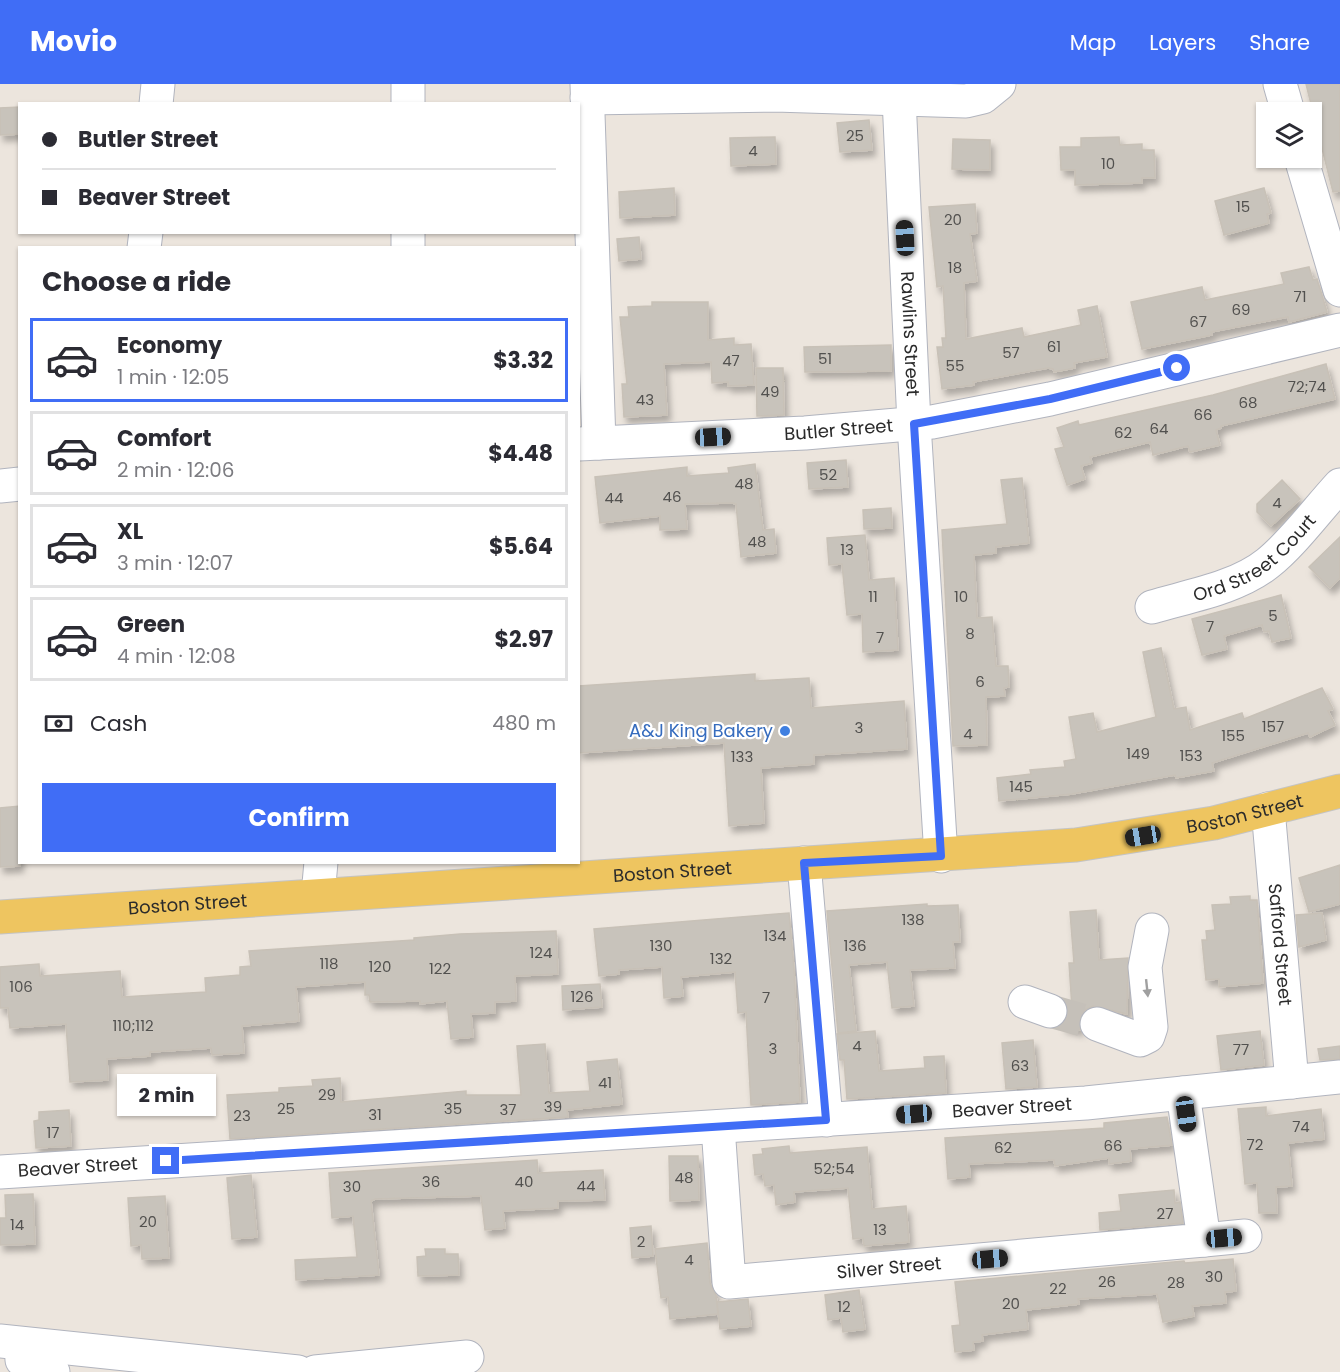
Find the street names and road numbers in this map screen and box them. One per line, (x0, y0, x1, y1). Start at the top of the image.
street label: Rawlins Street (895, 271, 926, 397)
street label: Butler Street (784, 412, 894, 446)
street label: Ord Street Court (1190, 509, 1321, 607)
street label: Boston Street (1185, 788, 1306, 839)
street label: Boston Street (612, 855, 733, 888)
street label: Safford Street (1263, 882, 1298, 1007)
street label: Boston Street (127, 887, 248, 920)
street label: Beaver Street (951, 1091, 1073, 1123)
street label: Beaver Street (17, 1150, 138, 1183)
street label: Silver Street (836, 1250, 942, 1284)

